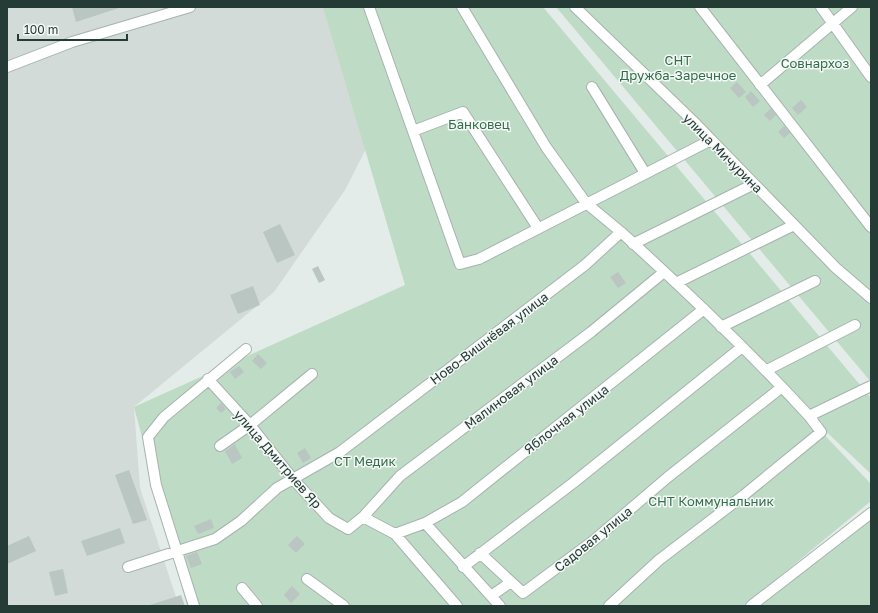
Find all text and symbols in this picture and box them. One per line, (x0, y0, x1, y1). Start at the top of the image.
scale bar (18, 16, 127, 42)
text: 100 m (24, 22, 58, 37)
park label: СНТ Дружба-Заречное (620, 52, 736, 83)
park label: Совнархоз (781, 55, 849, 71)
street label: улица Мичурина (680, 110, 766, 196)
park label: Банковец (448, 116, 510, 132)
street label: Ново-Вишнёвая улица (427, 288, 551, 388)
street label: Малиновая улица (461, 352, 561, 432)
street label: Яблочная улица (520, 381, 612, 457)
street label: улица Дмитриев Яр (231, 406, 325, 512)
park label: СТ Медик (334, 453, 396, 469)
park label: СНТ Коммунальник (648, 493, 774, 509)
street label: Садовая улица (551, 503, 635, 575)

